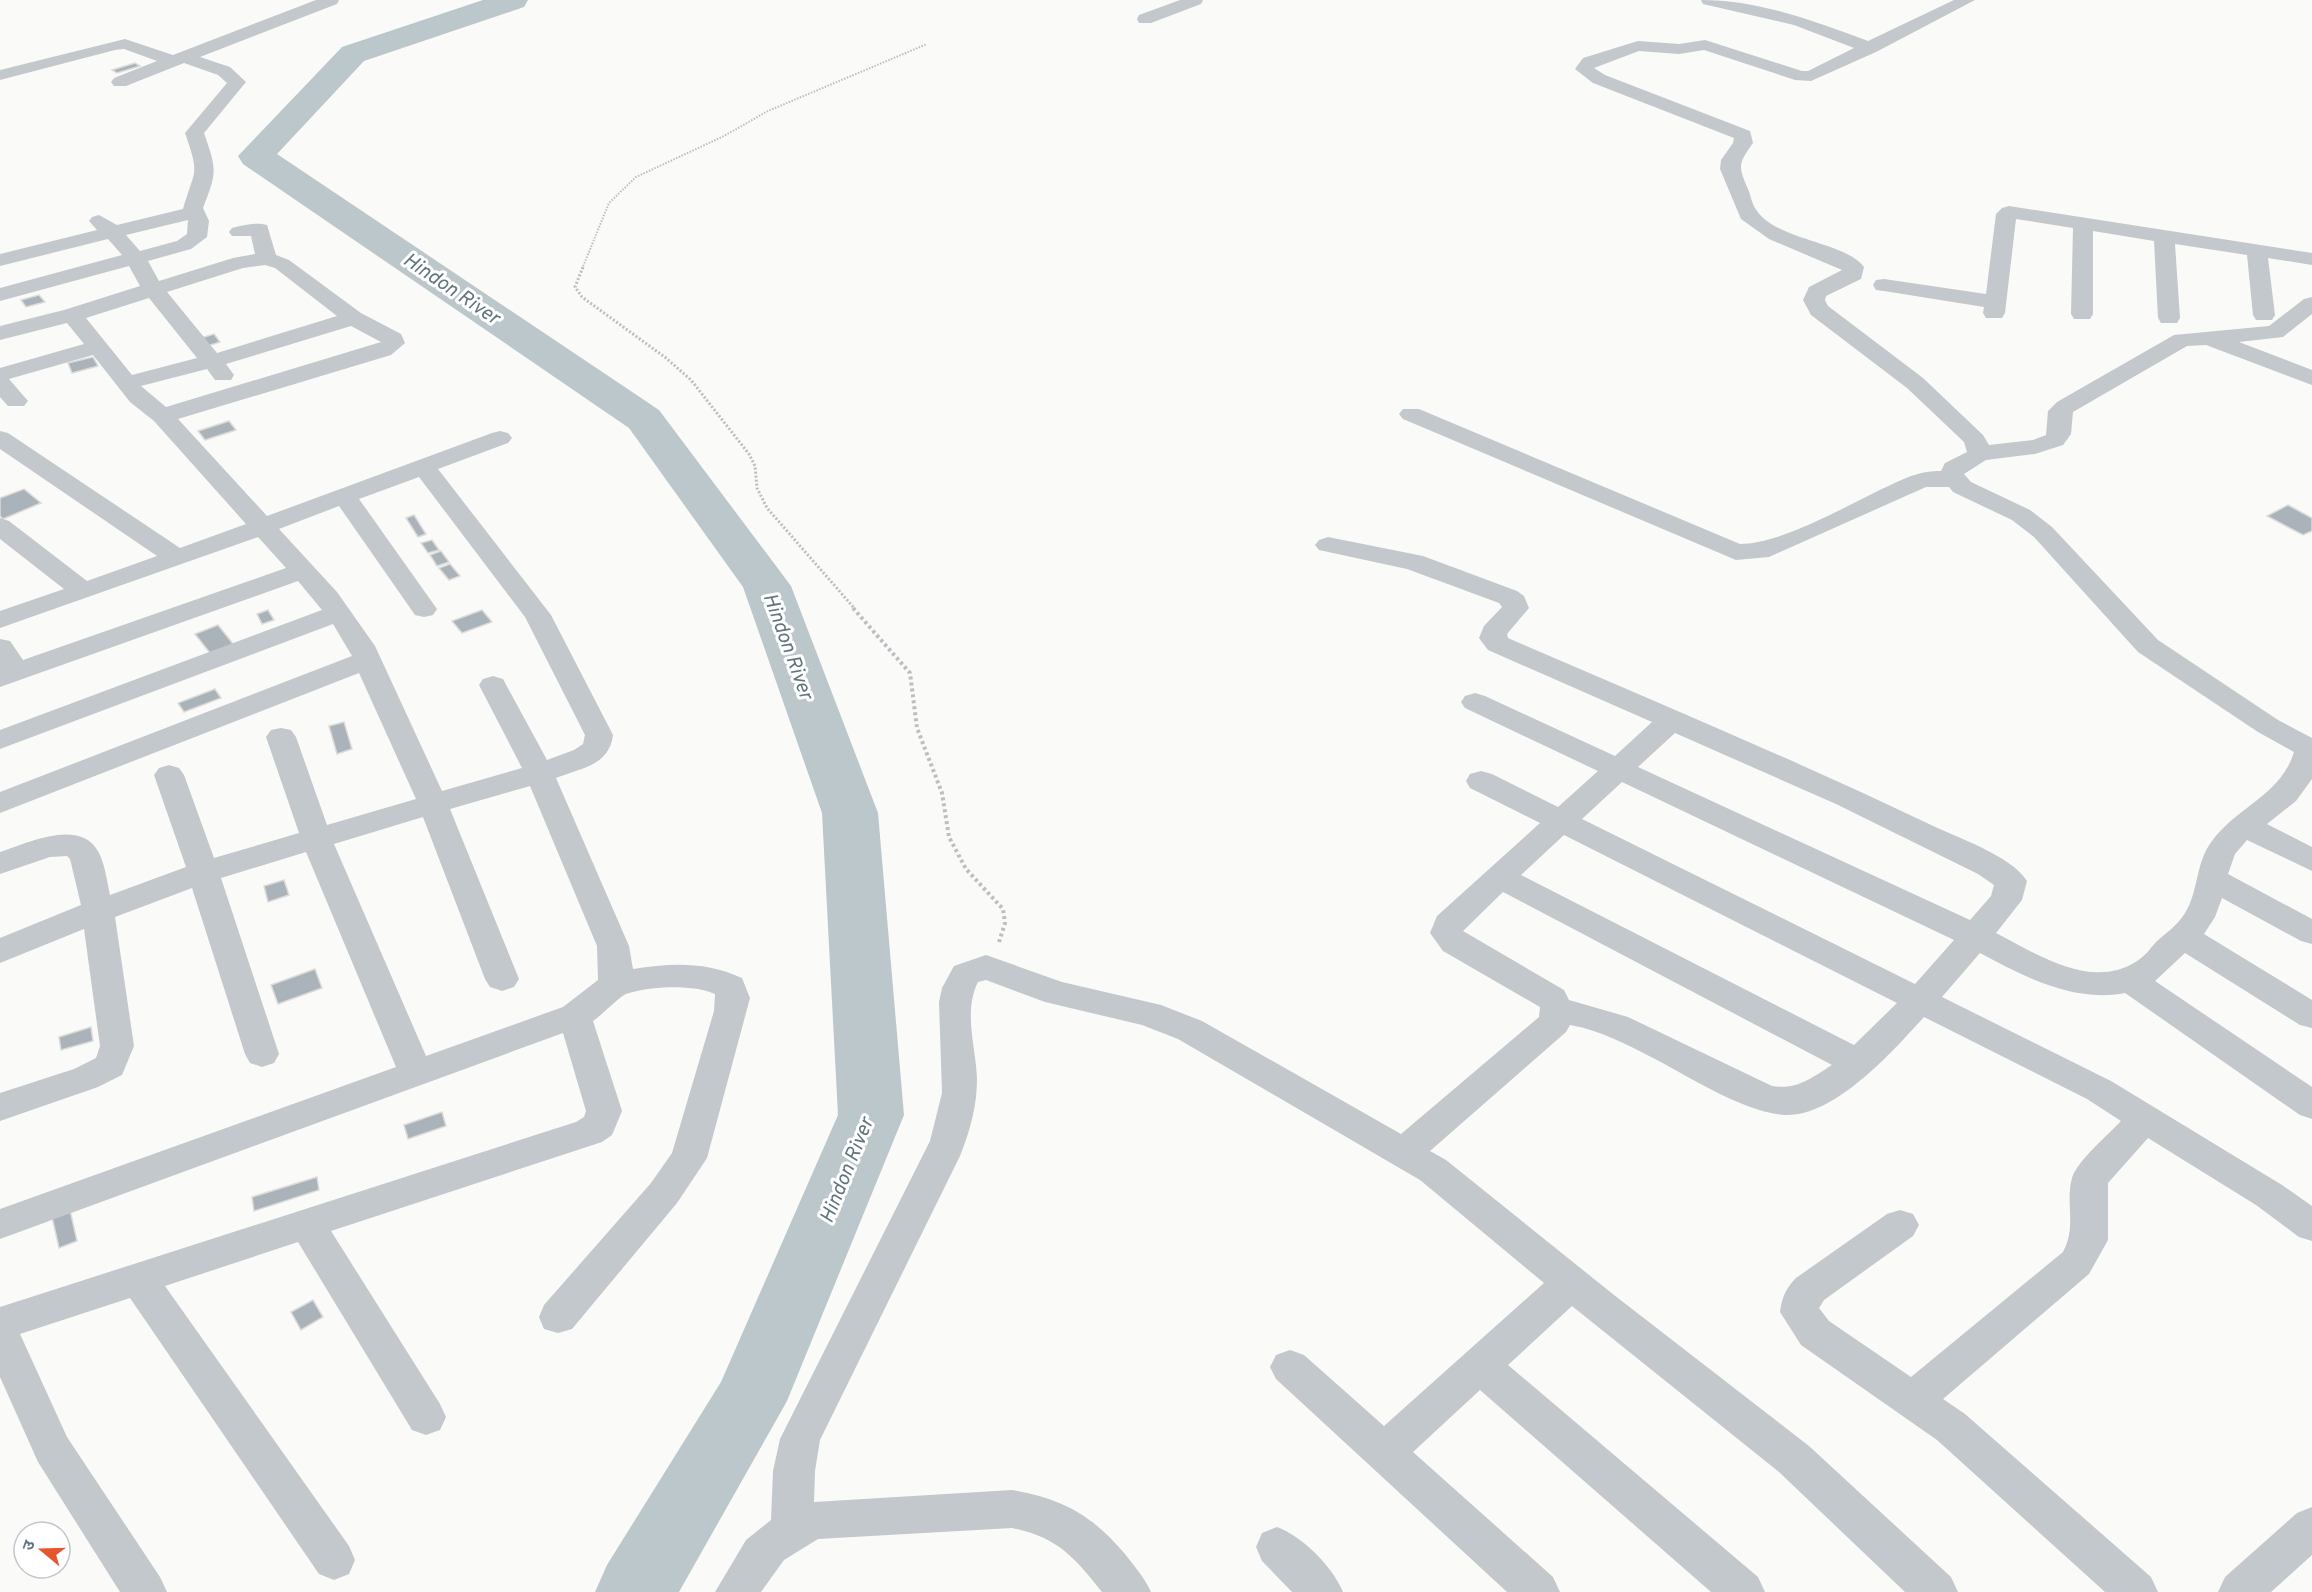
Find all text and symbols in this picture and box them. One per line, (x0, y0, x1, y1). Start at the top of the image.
water label: Hindon River (397, 248, 505, 332)
water label: Hindon River (756, 590, 819, 705)
water label: Hindon River (815, 1113, 881, 1227)
north arrow (12, 1520, 72, 1580)
text: उ (19, 1537, 41, 1553)

